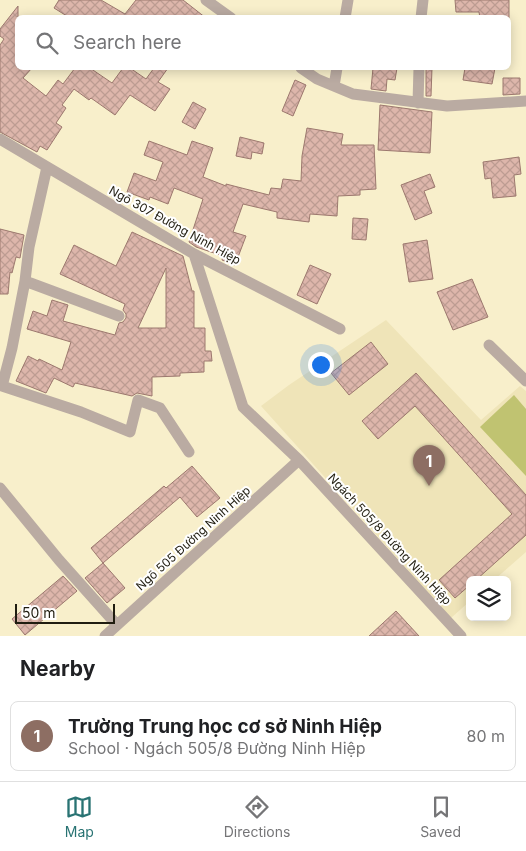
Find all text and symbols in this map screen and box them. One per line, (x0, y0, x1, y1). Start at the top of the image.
search box (15, 15, 511, 70)
icon: search (33, 29, 61, 57)
text: Search here (73, 31, 182, 54)
street label: Ngõ 307 Đường Ninh Hiệp (107, 183, 243, 267)
your location (308, 352, 334, 378)
pin: 1 (413, 445, 445, 486)
street label: Ngách 505/8 Đường Ninh Hiệp (325, 470, 455, 608)
street label: Ngõ 505 Đường Ninh Hiệp (133, 483, 253, 593)
map controls (466, 576, 511, 621)
button: layers (466, 576, 511, 621)
scale bar (15, 601, 115, 624)
text: 50 m (22, 604, 56, 621)
text: Nearby (20, 656, 95, 681)
text: Trường Trung học cơ sở Ninh Hiệp (68, 715, 382, 738)
text: 1 (34, 726, 40, 746)
text: 80 m (466, 726, 505, 746)
text: School · Ngách 505/8 Đường Ninh Hiệp (68, 738, 366, 758)
tab: Map (65, 793, 94, 840)
tab: Directions (224, 793, 290, 840)
tab: Saved (420, 793, 461, 840)

